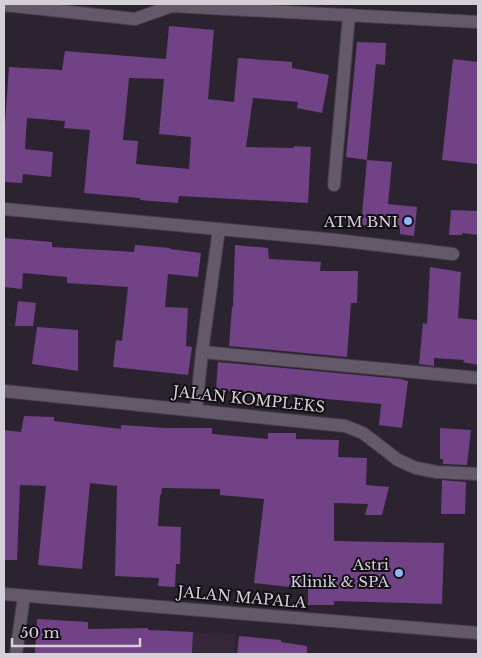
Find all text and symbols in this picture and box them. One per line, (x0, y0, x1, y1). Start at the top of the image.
place label: ATM BNI (323, 212, 398, 231)
marker: ATM BNI (402, 215, 414, 227)
street label: JALAN KOMPLEKS (170, 381, 326, 416)
place label: Astri Klinik & SPA (290, 555, 389, 591)
marker: Astri Klinik & SPA (393, 567, 405, 579)
street label: JALAN MAPALA (175, 582, 308, 612)
scale bar (12, 616, 140, 648)
text: 50 m (20, 623, 60, 642)

